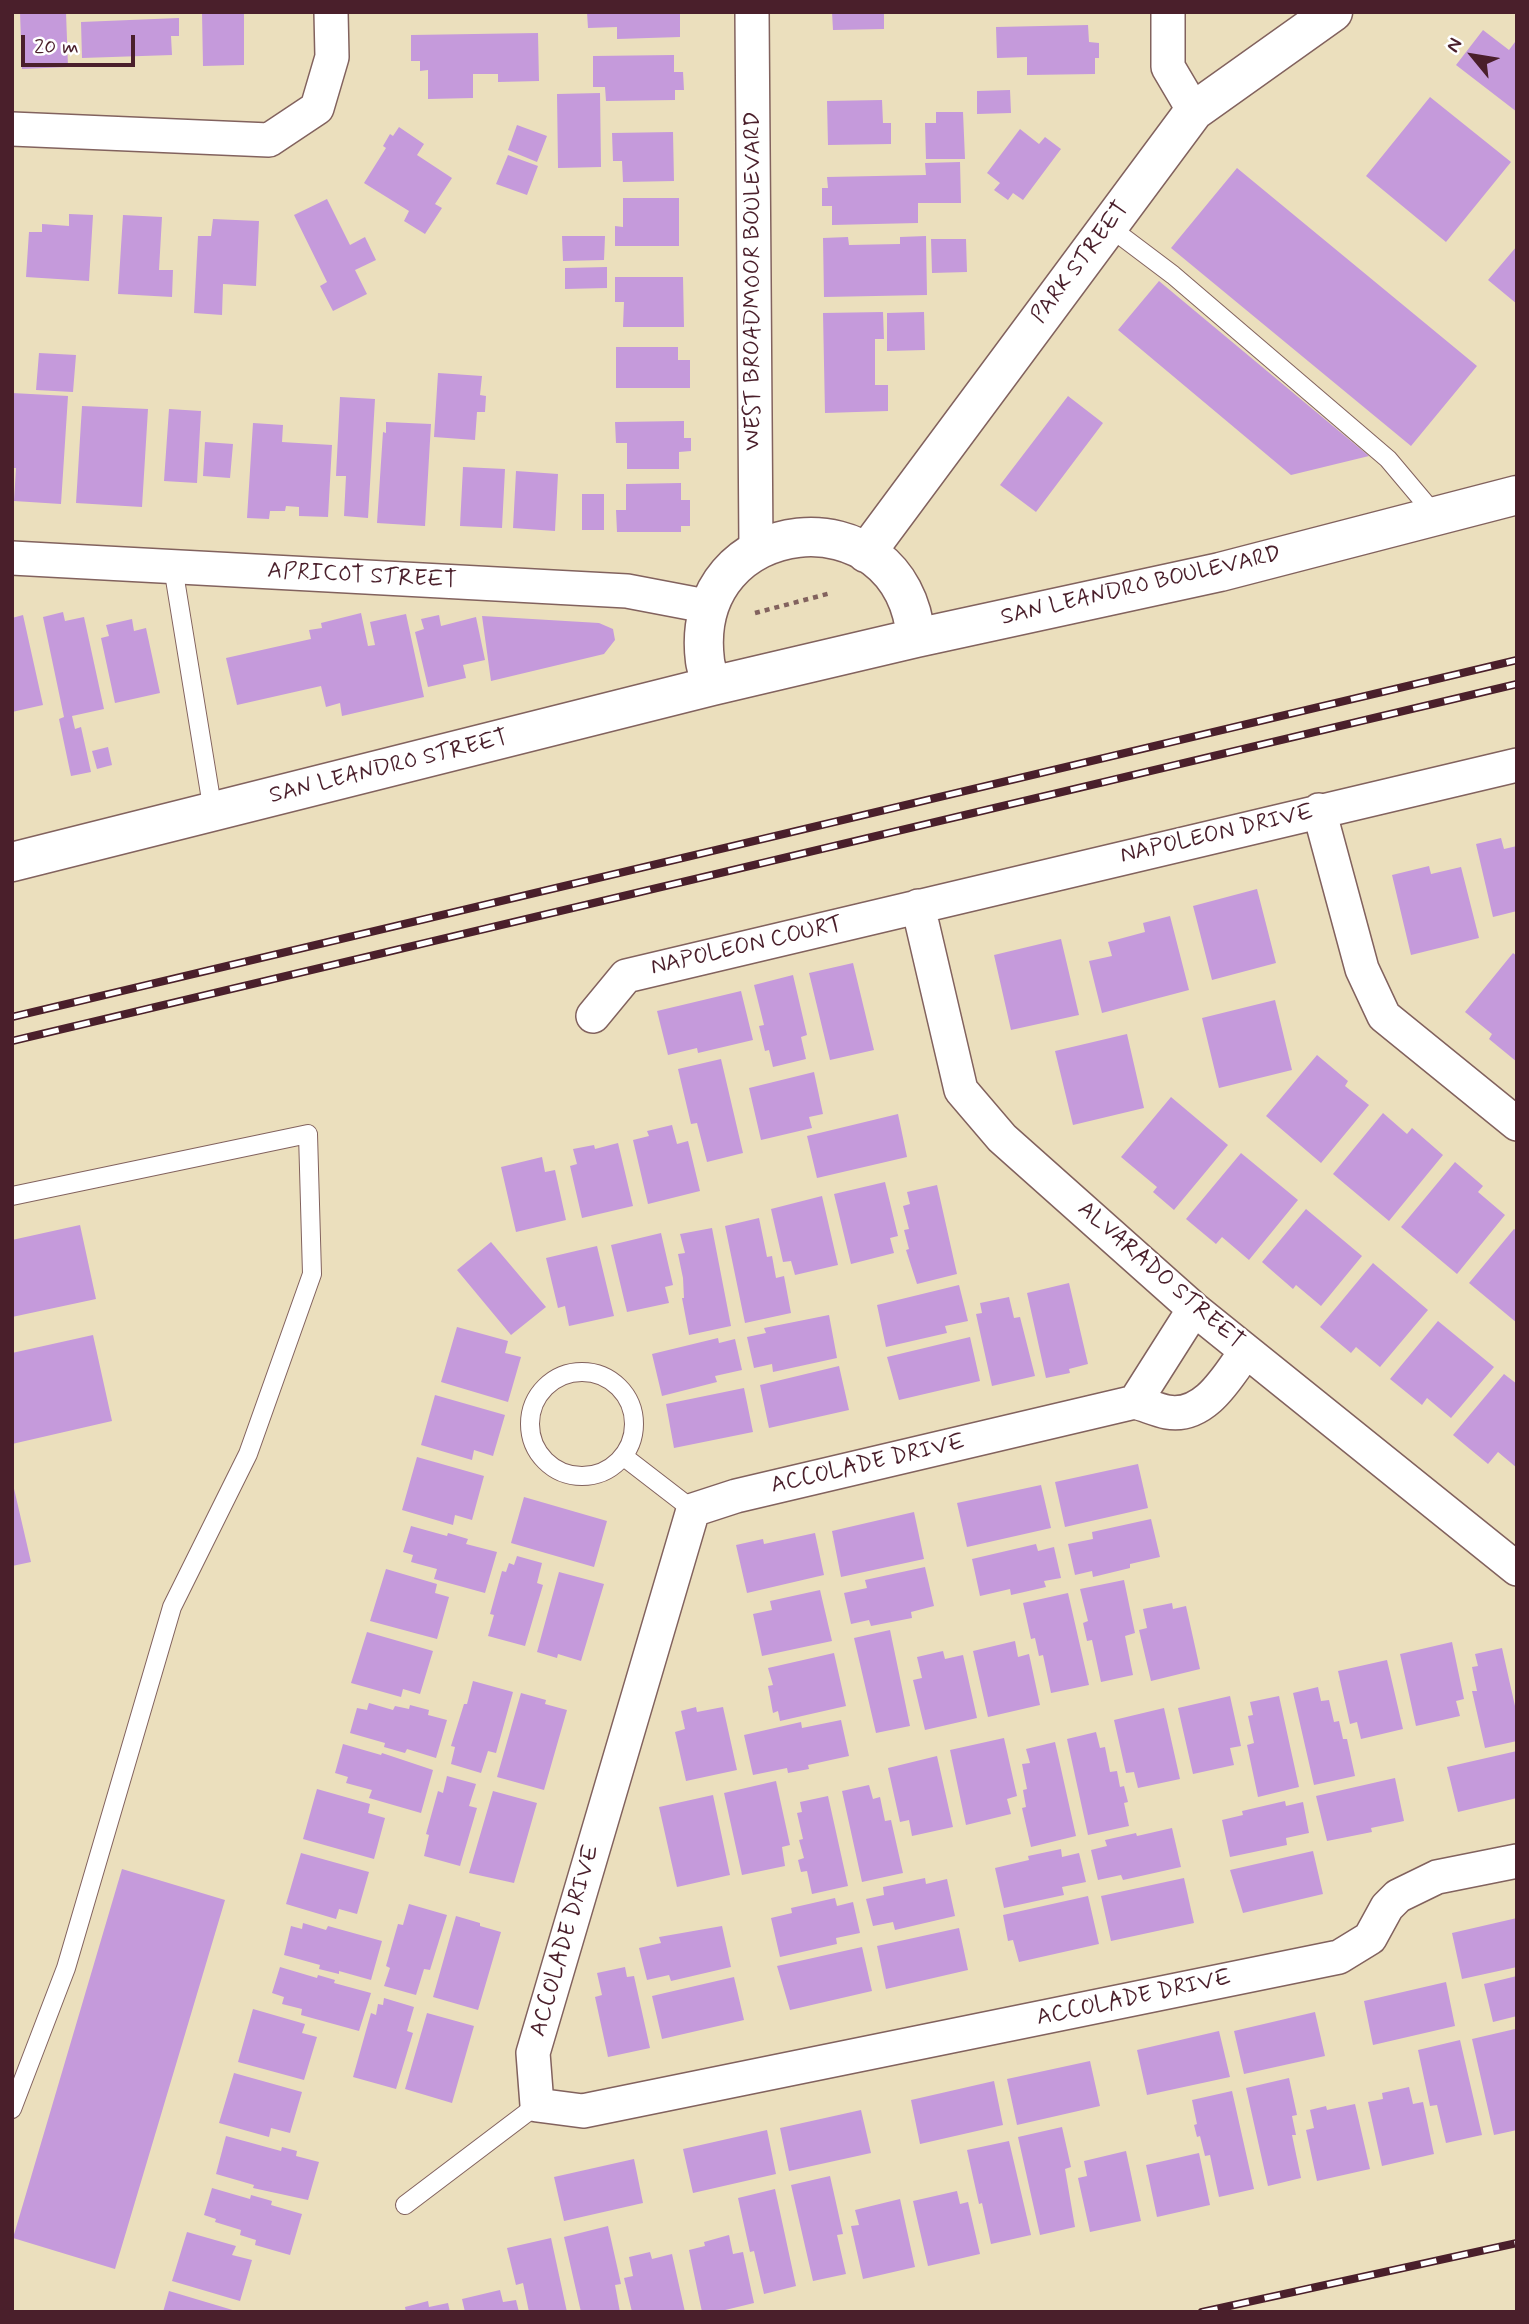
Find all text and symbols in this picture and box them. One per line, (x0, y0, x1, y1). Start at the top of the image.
scale bar (24, 21, 138, 65)
north arrow (1438, 21, 1508, 91)
text: 20 m (34, 33, 79, 61)
text: N (1440, 34, 1468, 57)
street label: WEST BROADMOOR BOULEVARD (740, 111, 768, 451)
street label: PARK STREET (1026, 197, 1136, 329)
street label: SAN LEANDRO BOULEVARD (998, 541, 1284, 633)
street label: APRICOT STREET (267, 558, 457, 596)
street label: SAN LEANDRO STREET (267, 725, 511, 811)
street label: NAPOLEON DRIVE (1118, 799, 1316, 871)
street label: NAPOLEON COURT (648, 911, 846, 983)
street label: ALVARADO STREET (1071, 1196, 1249, 1356)
street label: ACCOLADE DRIVE (768, 1429, 968, 1501)
street label: ACCOLADE DRIVE (525, 1842, 607, 2040)
street label: ACCOLADE DRIVE (1034, 1965, 1234, 2033)

